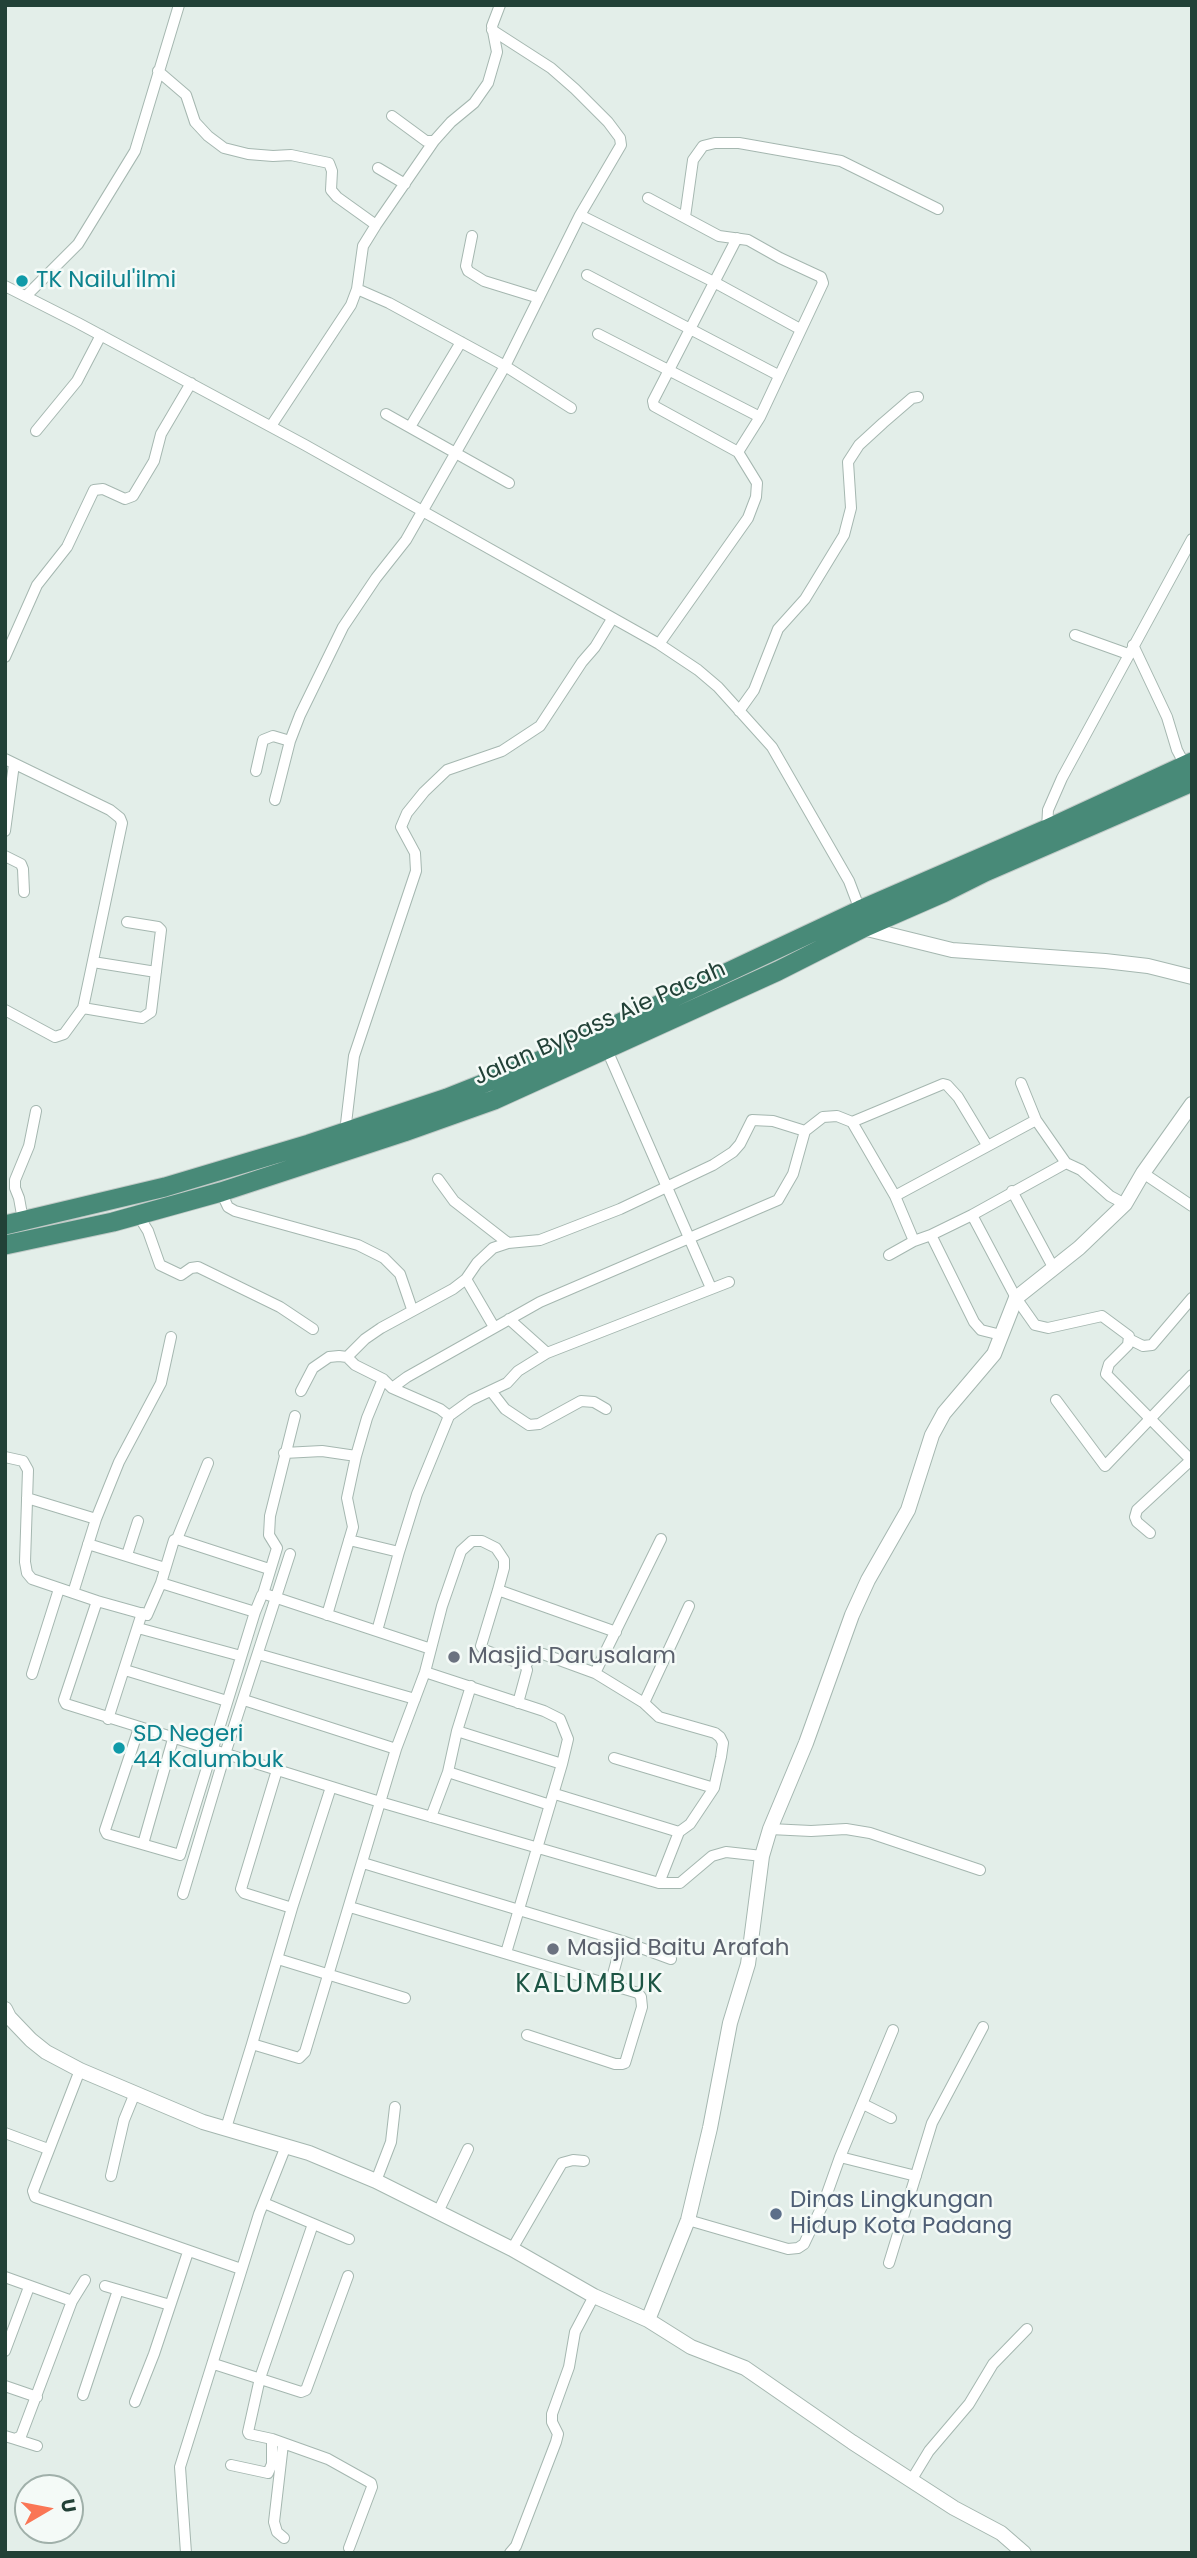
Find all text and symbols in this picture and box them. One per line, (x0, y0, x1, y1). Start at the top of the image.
place label: TK Nailul'ilmi (36, 267, 176, 295)
marker: TK Nailul'ilmi (14, 273, 30, 289)
street label: Jalan Bypass Aie Pacah (470, 956, 730, 1092)
place label: Masjid Darusalam (468, 1643, 676, 1671)
marker: Masjid Darusalam (446, 1649, 462, 1665)
place label: SD Negeri 44 Kalumbuk (133, 1721, 284, 1775)
marker: SD Negeri 44 Kalumbuk (111, 1740, 127, 1756)
place label: Masjid Baitu Arafah (567, 1935, 789, 1963)
marker: Masjid Baitu Arafah (545, 1941, 561, 1957)
district label: KALUMBUK (516, 1969, 664, 2001)
place label: Dinas Lingkungan Hidup Kota Padang (790, 2187, 1012, 2241)
marker: Dinas Lingkungan Hidup Kota Padang (768, 2206, 784, 2222)
north arrow (14, 2474, 84, 2544)
text: U (54, 2497, 83, 2515)

